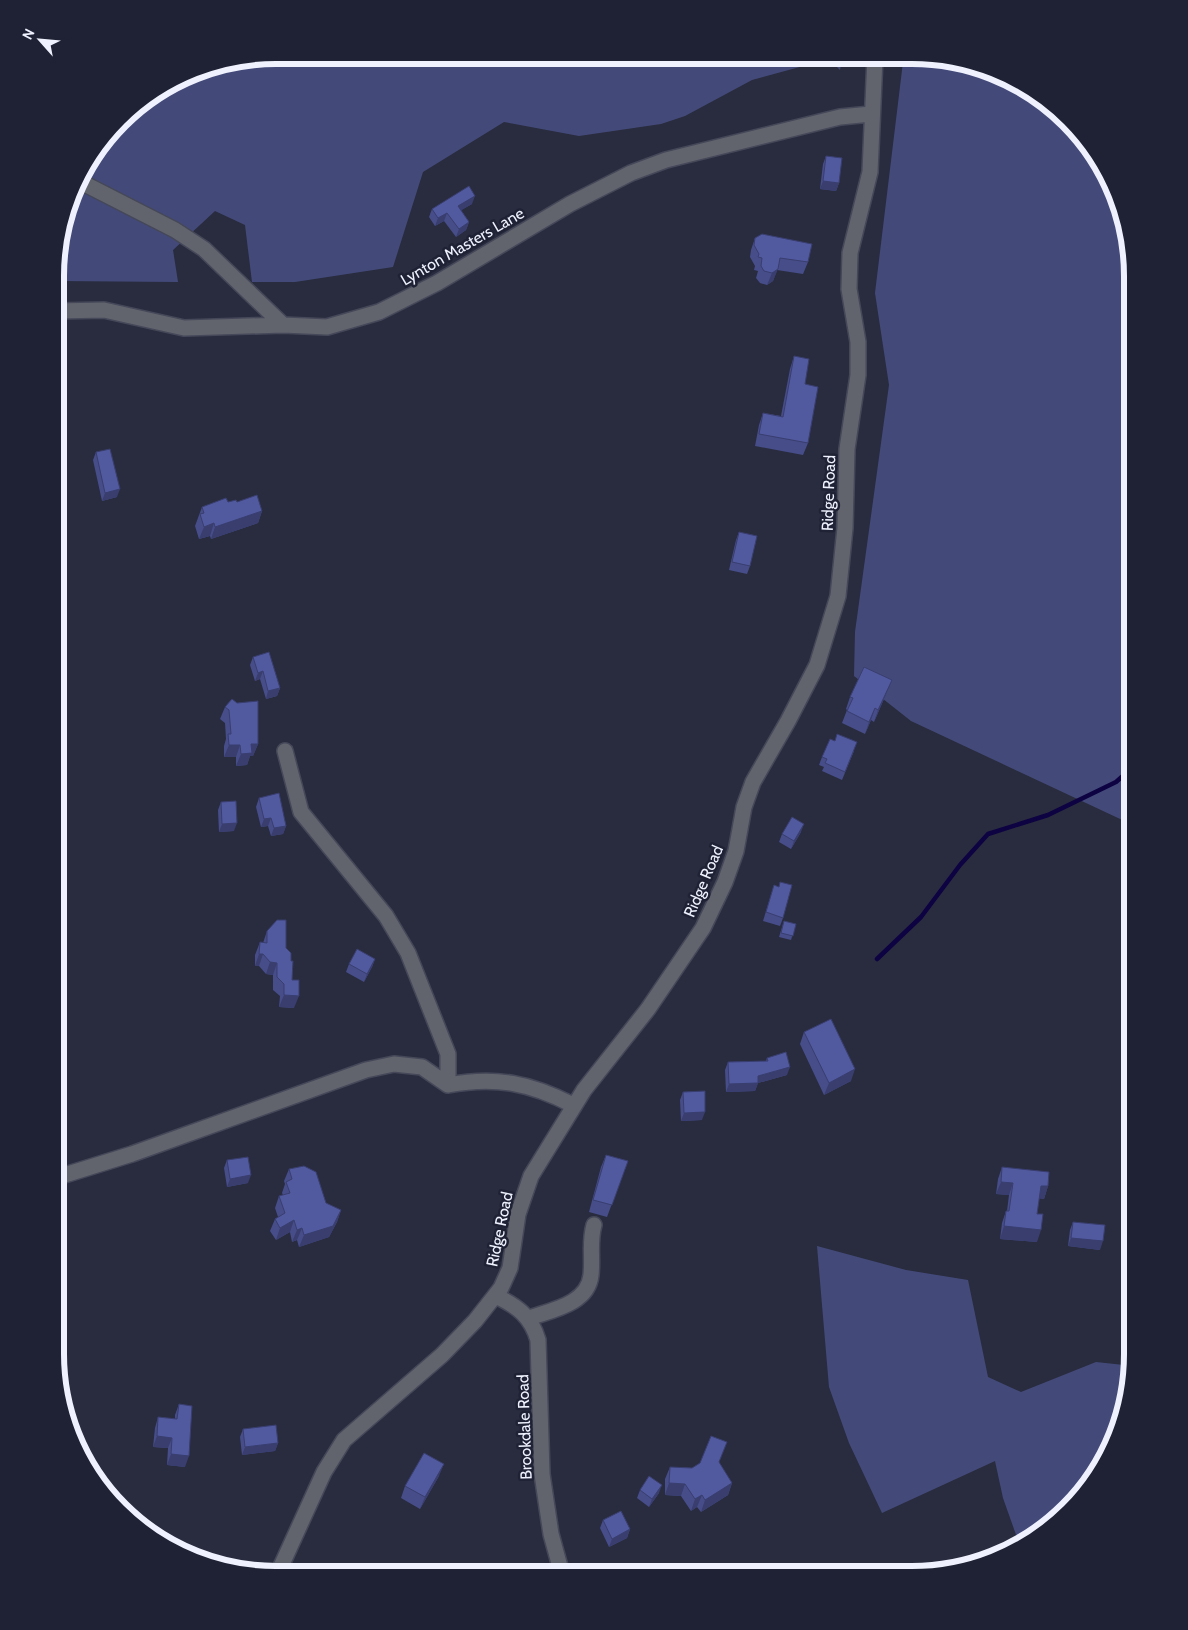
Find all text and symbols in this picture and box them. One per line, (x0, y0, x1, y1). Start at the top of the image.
north arrow (15, 15, 65, 65)
text: N (18, 26, 39, 43)
street label: Lynton Masters Lane (397, 203, 527, 289)
street label: Ridge Road (818, 455, 839, 531)
street label: Ridge Road (680, 842, 727, 920)
street label: Ridge Road (482, 1190, 517, 1268)
street label: Brookdale Road (513, 1374, 536, 1480)

